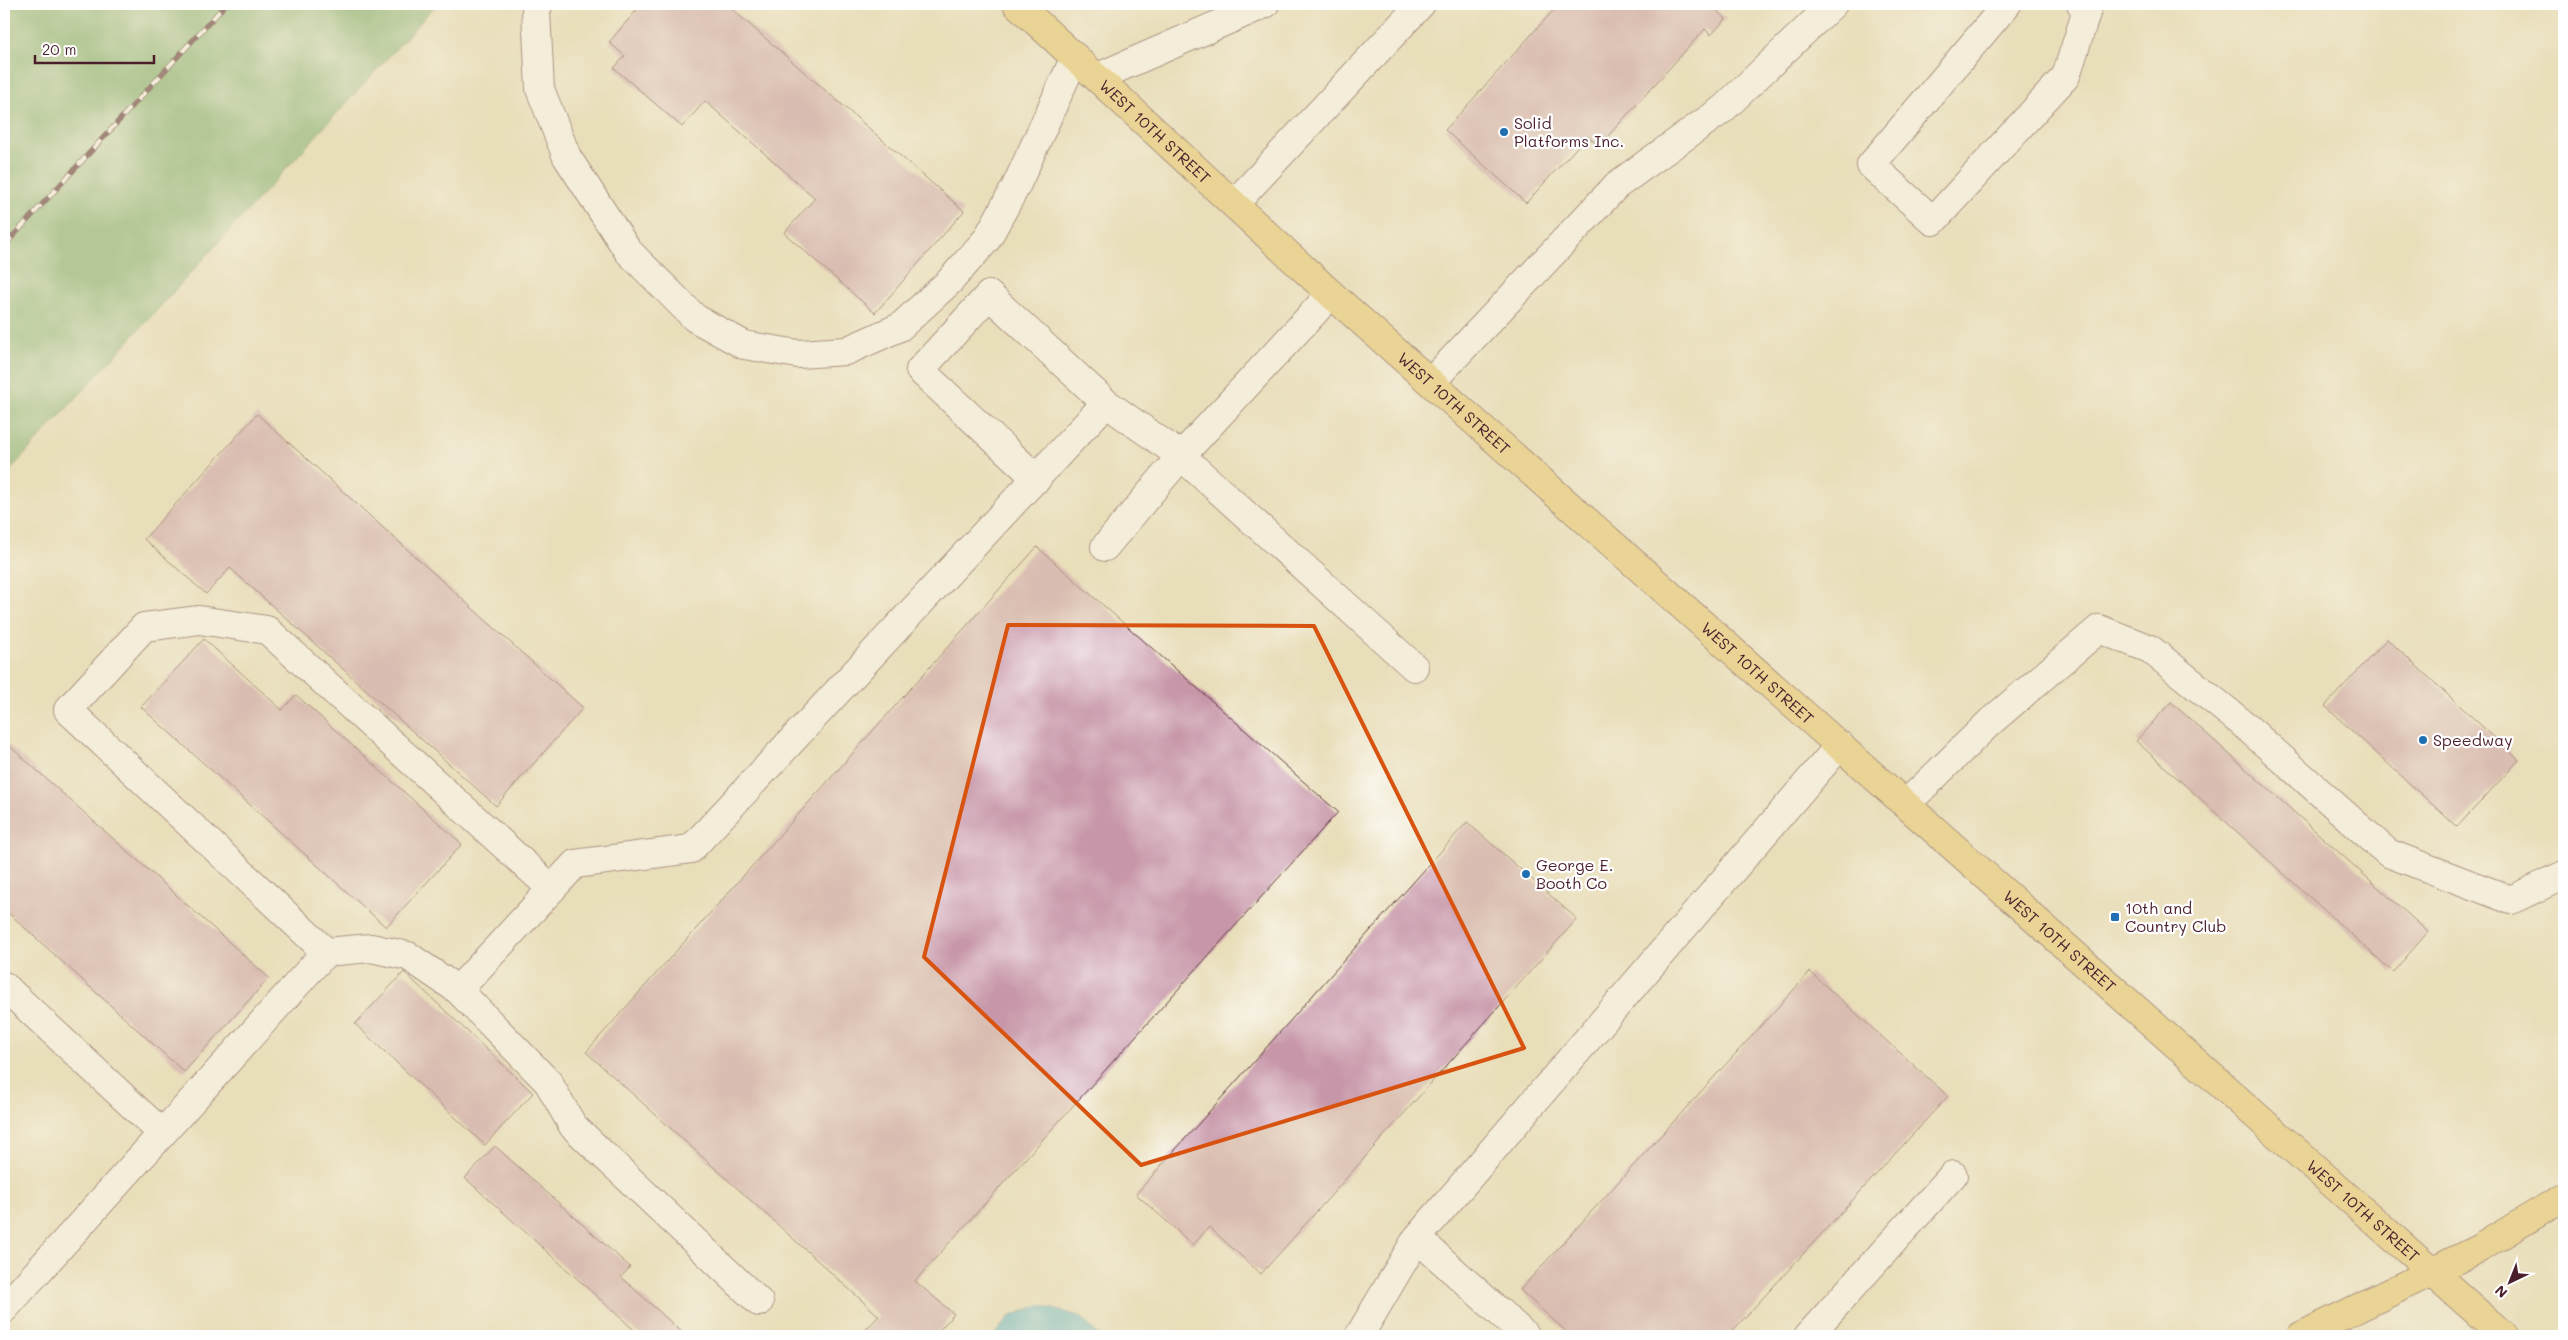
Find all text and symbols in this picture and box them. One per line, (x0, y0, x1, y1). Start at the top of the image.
scale bar (35, 32, 154, 64)
text: 20 m (42, 39, 76, 59)
street label: WEST 10TH STREET (1095, 75, 1216, 188)
place label: Solid Platforms Inc. (1514, 112, 1624, 151)
marker: Solid Platforms Inc. (1498, 126, 1510, 138)
street label: WEST 10TH STREET (1393, 347, 1515, 459)
street label: WEST 10TH STREET (1697, 617, 1819, 728)
place label: Speedway (2433, 729, 2513, 750)
marker: Speedway (2417, 734, 2429, 746)
place label: George E. Booth Co (1536, 854, 1614, 893)
marker: George E. Booth Co (1520, 868, 1532, 880)
street label: WEST 10TH STREET (1999, 885, 2121, 997)
place label: 10th and Country Club (2125, 897, 2226, 936)
marker: 10th and Country Club (2109, 911, 2121, 923)
street label: WEST 10TH STREET (2303, 1155, 2424, 1266)
north arrow (2486, 1258, 2536, 1308)
text: N (2490, 1281, 2511, 1302)

